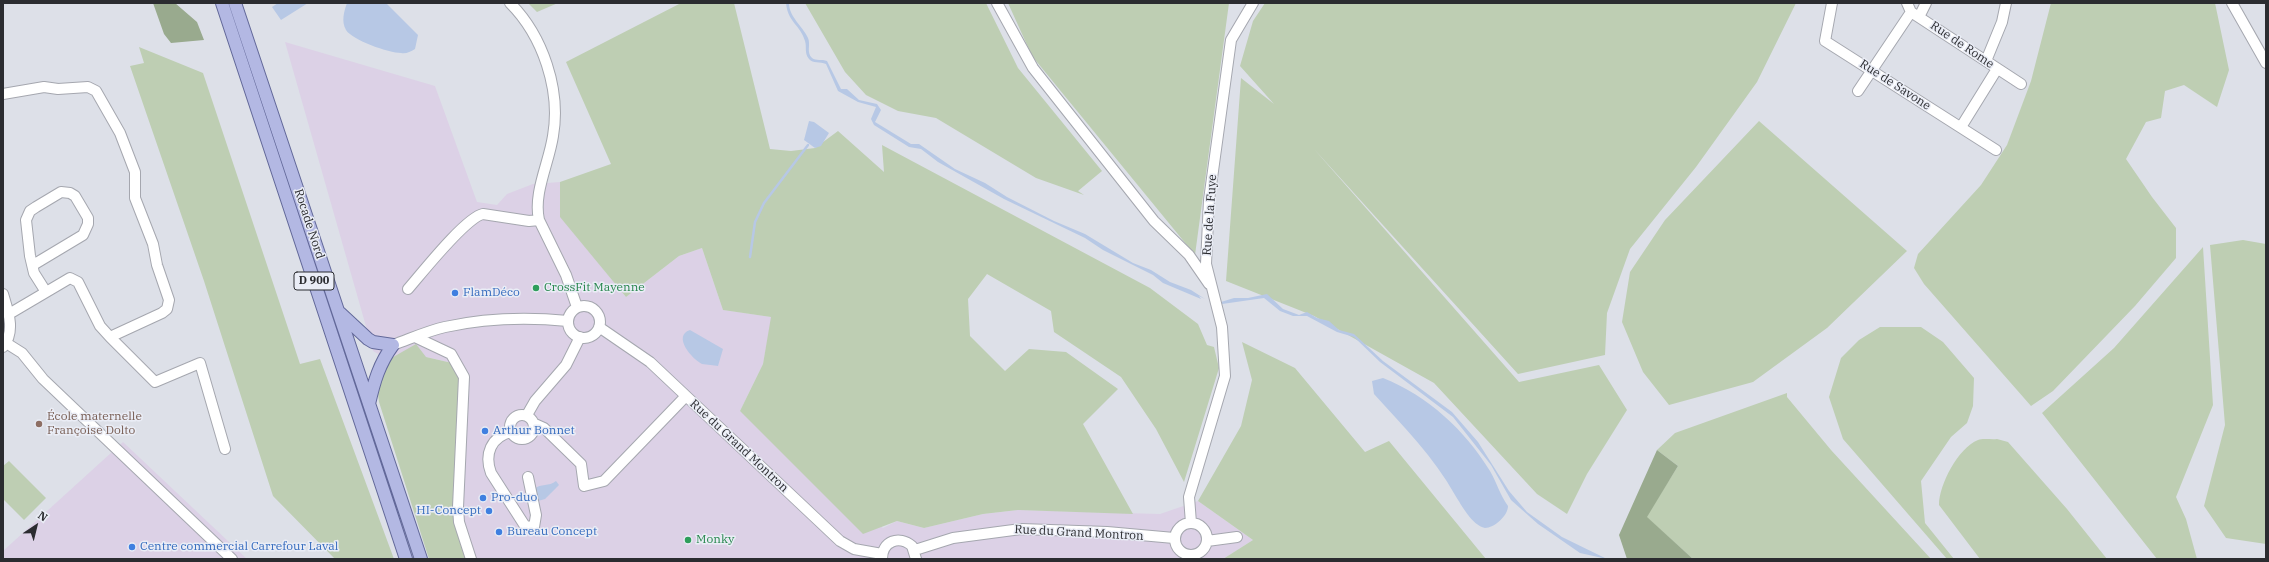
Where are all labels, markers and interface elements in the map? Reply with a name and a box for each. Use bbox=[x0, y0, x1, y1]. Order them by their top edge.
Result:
street label: Rue de Rome bbox=[1927, 18, 1997, 72]
street label: Rue de Savone bbox=[1857, 57, 1933, 113]
street label: Rue de la Fuye bbox=[1200, 174, 1220, 256]
street label: Rocade Nord bbox=[291, 187, 327, 261]
road number: D 900 bbox=[294, 272, 334, 290]
place label: CrossFit Mayenne bbox=[544, 281, 645, 295]
marker: CrossFit Mayenne bbox=[531, 283, 541, 293]
place label: FlamDéco bbox=[463, 286, 520, 300]
marker: FlamDéco bbox=[450, 288, 460, 298]
street label: Rue du Grand Montron bbox=[687, 397, 791, 495]
place label: École maternelle Françoise Dolto bbox=[47, 410, 142, 438]
marker: École maternelle Françoise Dolto bbox=[34, 419, 44, 429]
place label: Arthur Bonnet bbox=[493, 424, 575, 438]
marker: Arthur Bonnet bbox=[480, 426, 490, 436]
place label: Pro-duo bbox=[491, 491, 537, 505]
marker: Pro-duo bbox=[478, 493, 488, 503]
place label: HI-Concept bbox=[416, 504, 481, 518]
north arrow bbox=[16, 506, 56, 546]
marker: HI-Concept bbox=[484, 506, 494, 516]
text: N bbox=[35, 508, 50, 524]
street label: Rue du Grand Montron bbox=[1014, 522, 1144, 544]
place label: Bureau Concept bbox=[507, 525, 597, 539]
marker: Bureau Concept bbox=[494, 527, 504, 537]
place label: Monky bbox=[696, 533, 734, 547]
marker: Monky bbox=[683, 535, 693, 545]
place label: Centre commercial Carrefour Laval bbox=[140, 540, 338, 554]
marker: Centre commercial Carrefour Laval bbox=[127, 542, 137, 552]

